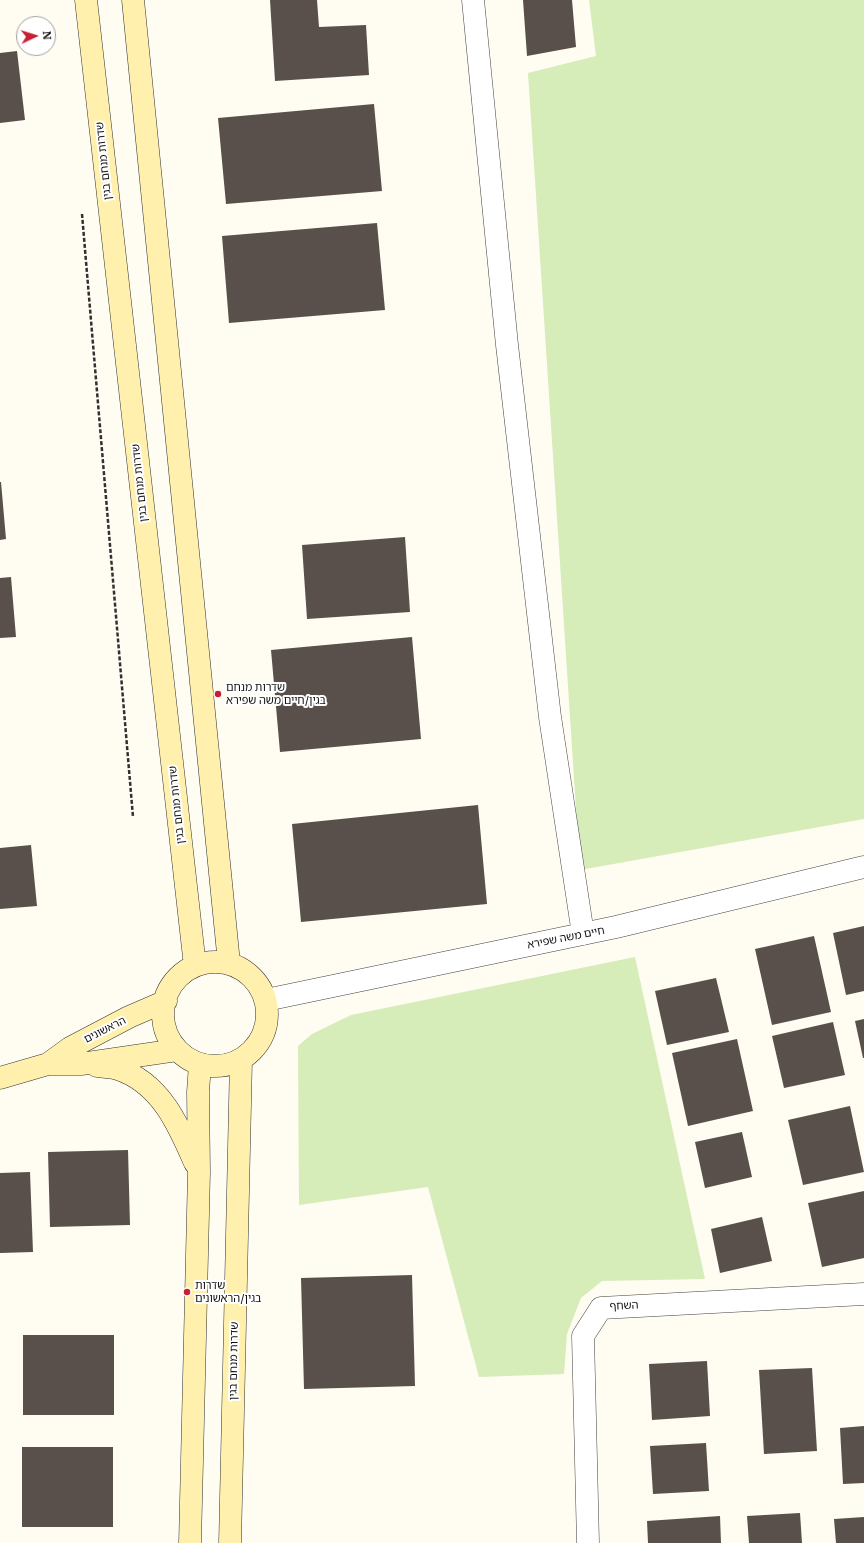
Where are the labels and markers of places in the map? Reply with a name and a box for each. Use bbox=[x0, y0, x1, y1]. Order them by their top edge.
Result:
place label: שדרות מנחם בגין/חיים משה שפירא bbox=[226, 681, 326, 707]
marker: שדרות מנחם בגין/חיים משה שפירא bbox=[213, 689, 223, 699]
place label: שדרות בגין/הראשונים bbox=[195, 1279, 261, 1305]
marker: שדרות בגין/הראשונים bbox=[182, 1287, 192, 1297]

